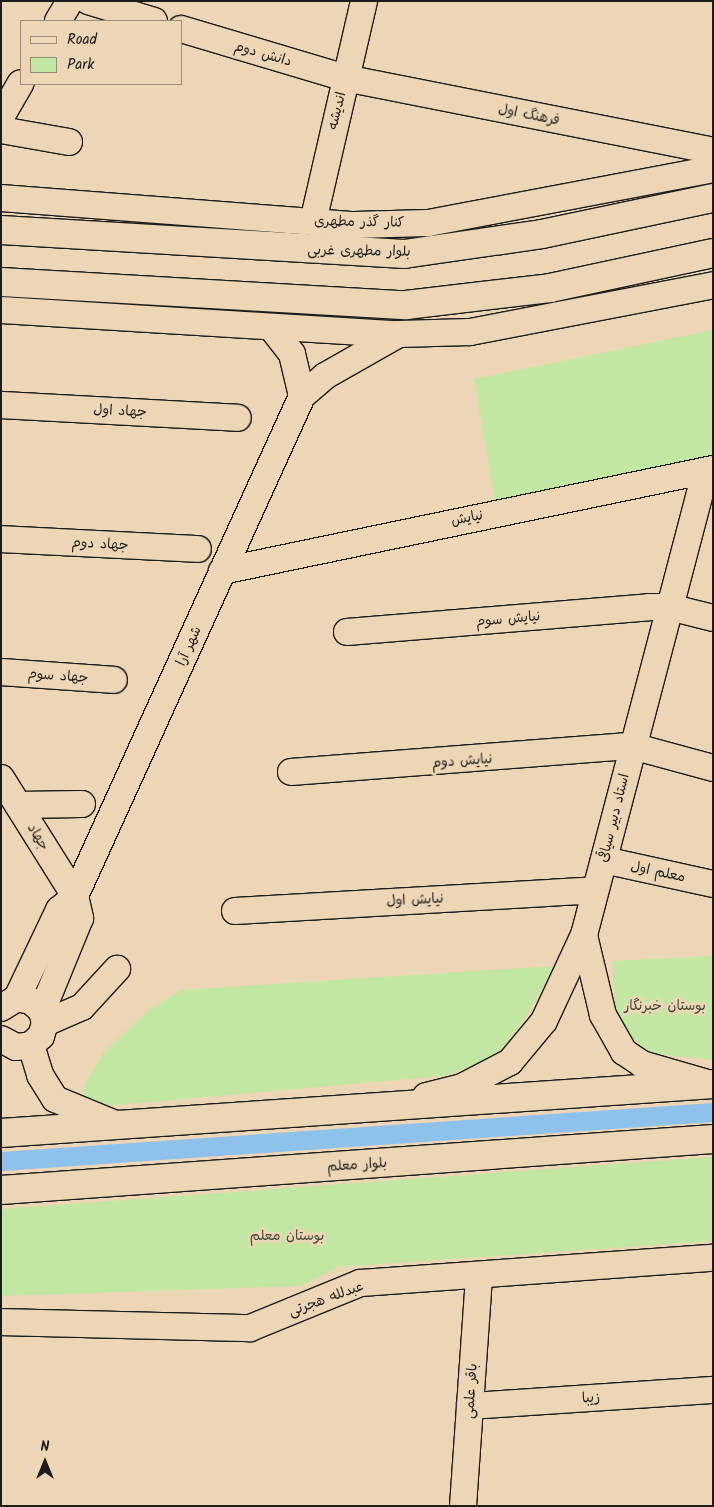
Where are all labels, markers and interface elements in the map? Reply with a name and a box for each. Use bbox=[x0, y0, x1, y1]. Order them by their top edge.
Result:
legend bbox=[20, 20, 182, 85]
text: Road bbox=[67, 28, 97, 52]
street label: دانش دوم bbox=[232, 38, 294, 70]
text: Park bbox=[67, 53, 94, 77]
street label: اندیشه bbox=[324, 90, 350, 132]
street label: فرهنگ اول bbox=[497, 101, 561, 129]
street label: کنار گذر مطهری bbox=[314, 213, 404, 231]
street label: بلوار مطهری غربی bbox=[307, 242, 411, 260]
street label: جهاد اول bbox=[93, 401, 147, 421]
street label: نيايش bbox=[450, 507, 484, 529]
street label: جهاد دوم bbox=[71, 534, 129, 554]
street label: نیایش سوم bbox=[475, 608, 541, 630]
street label: شهر آرا bbox=[173, 623, 205, 669]
street label: جهاد سوم bbox=[27, 666, 89, 686]
street label: نیایش دوم bbox=[431, 751, 493, 771]
street label: استاد دبیر سیاقی bbox=[595, 772, 633, 864]
street label: جهاد bbox=[23, 820, 53, 854]
street label: معلم اول bbox=[629, 858, 687, 886]
street label: نیایش اول bbox=[386, 890, 444, 910]
park label: بوستان خبرنگار bbox=[624, 998, 706, 1014]
street label: بلوار معلم bbox=[327, 1155, 387, 1175]
park label: بوستان معلم bbox=[250, 1228, 324, 1244]
street label: عبدلله هجرتی bbox=[286, 1278, 366, 1320]
street label: باقر علمی bbox=[461, 1363, 481, 1419]
street label: زیبا bbox=[581, 1389, 601, 1407]
text: N bbox=[41, 1436, 49, 1458]
north arrow bbox=[20, 1437, 70, 1487]

